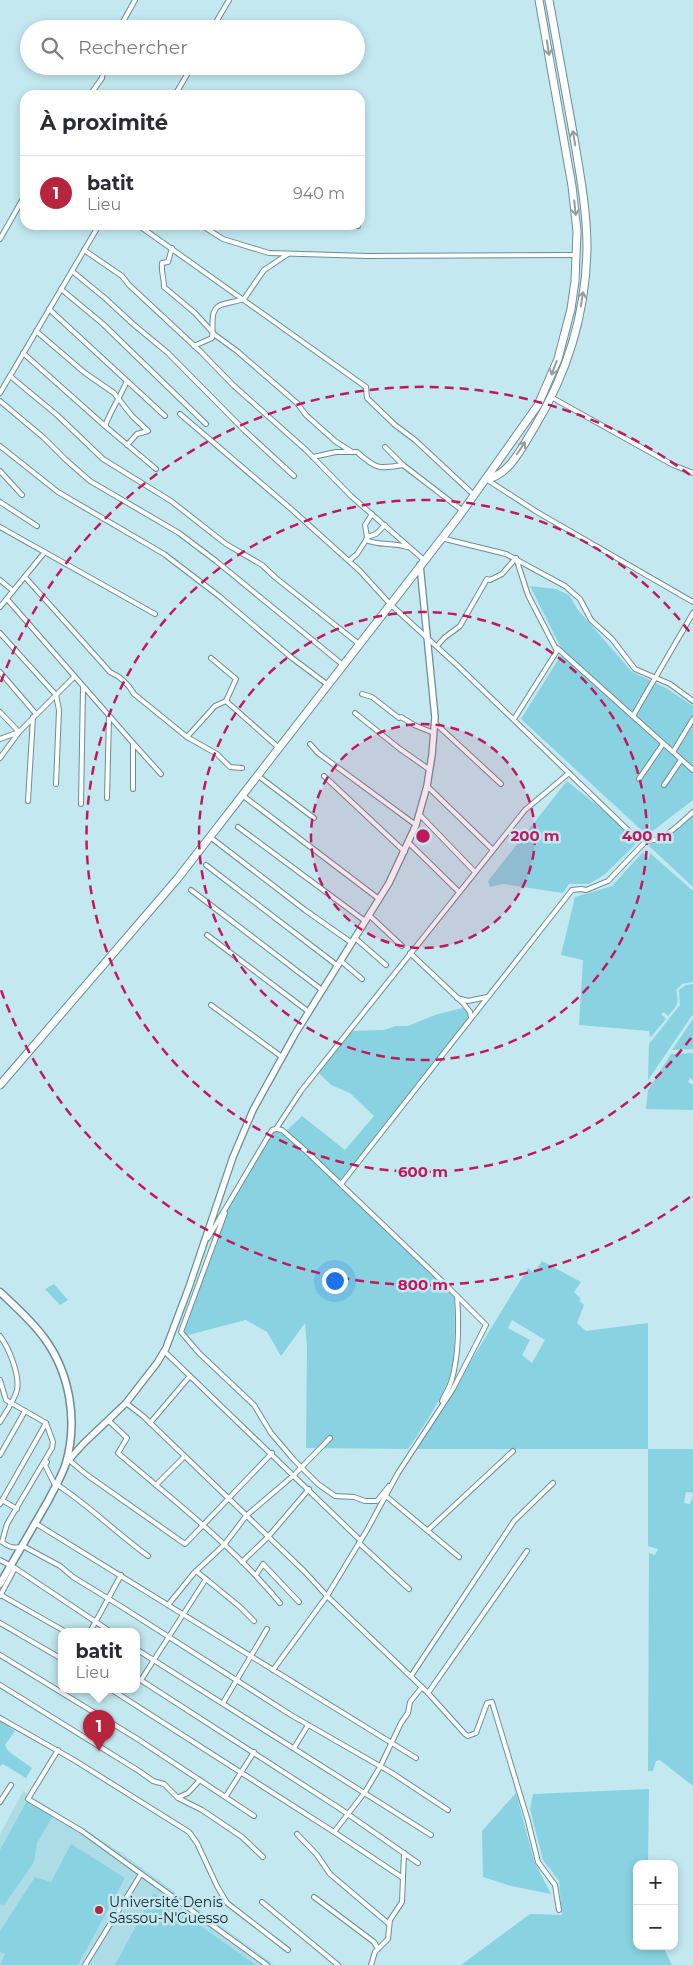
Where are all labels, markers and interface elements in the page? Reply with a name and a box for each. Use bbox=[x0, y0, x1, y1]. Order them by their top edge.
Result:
search box bbox=[20, 20, 365, 75]
icon: search bbox=[38, 34, 66, 62]
text: Rechercher bbox=[78, 36, 188, 59]
one-way arrow bbox=[544, 40, 554, 56]
text: À proximité bbox=[40, 110, 168, 135]
one-way arrow bbox=[568, 130, 578, 146]
text: batit bbox=[87, 172, 134, 195]
text: 1 bbox=[53, 184, 59, 203]
text: 940 m bbox=[293, 184, 345, 203]
text: Lieu bbox=[87, 195, 121, 214]
one-way arrow bbox=[570, 200, 580, 216]
one-way arrow bbox=[578, 291, 588, 307]
one-way arrow bbox=[549, 360, 558, 375]
one-way arrow bbox=[516, 441, 526, 455]
text: 200 m bbox=[510, 826, 560, 845]
text: 400 m bbox=[622, 826, 672, 845]
centre of rings bbox=[414, 827, 432, 845]
text: 600 m bbox=[398, 1162, 448, 1181]
your location bbox=[322, 1268, 348, 1294]
text: 800 m bbox=[398, 1275, 448, 1294]
popup bbox=[58, 1628, 140, 1693]
text: batit bbox=[76, 1640, 122, 1663]
text: Lieu bbox=[76, 1663, 110, 1682]
pin: 1 bbox=[83, 1710, 115, 1751]
map controls bbox=[633, 1860, 678, 1950]
button: + bbox=[633, 1860, 678, 1905]
place label: Université Denis Sassou-N'Guesso bbox=[109, 1893, 228, 1927]
marker: Université Denis Sassou-N'Guesso bbox=[93, 1904, 105, 1916]
button: − bbox=[633, 1905, 678, 1950]

